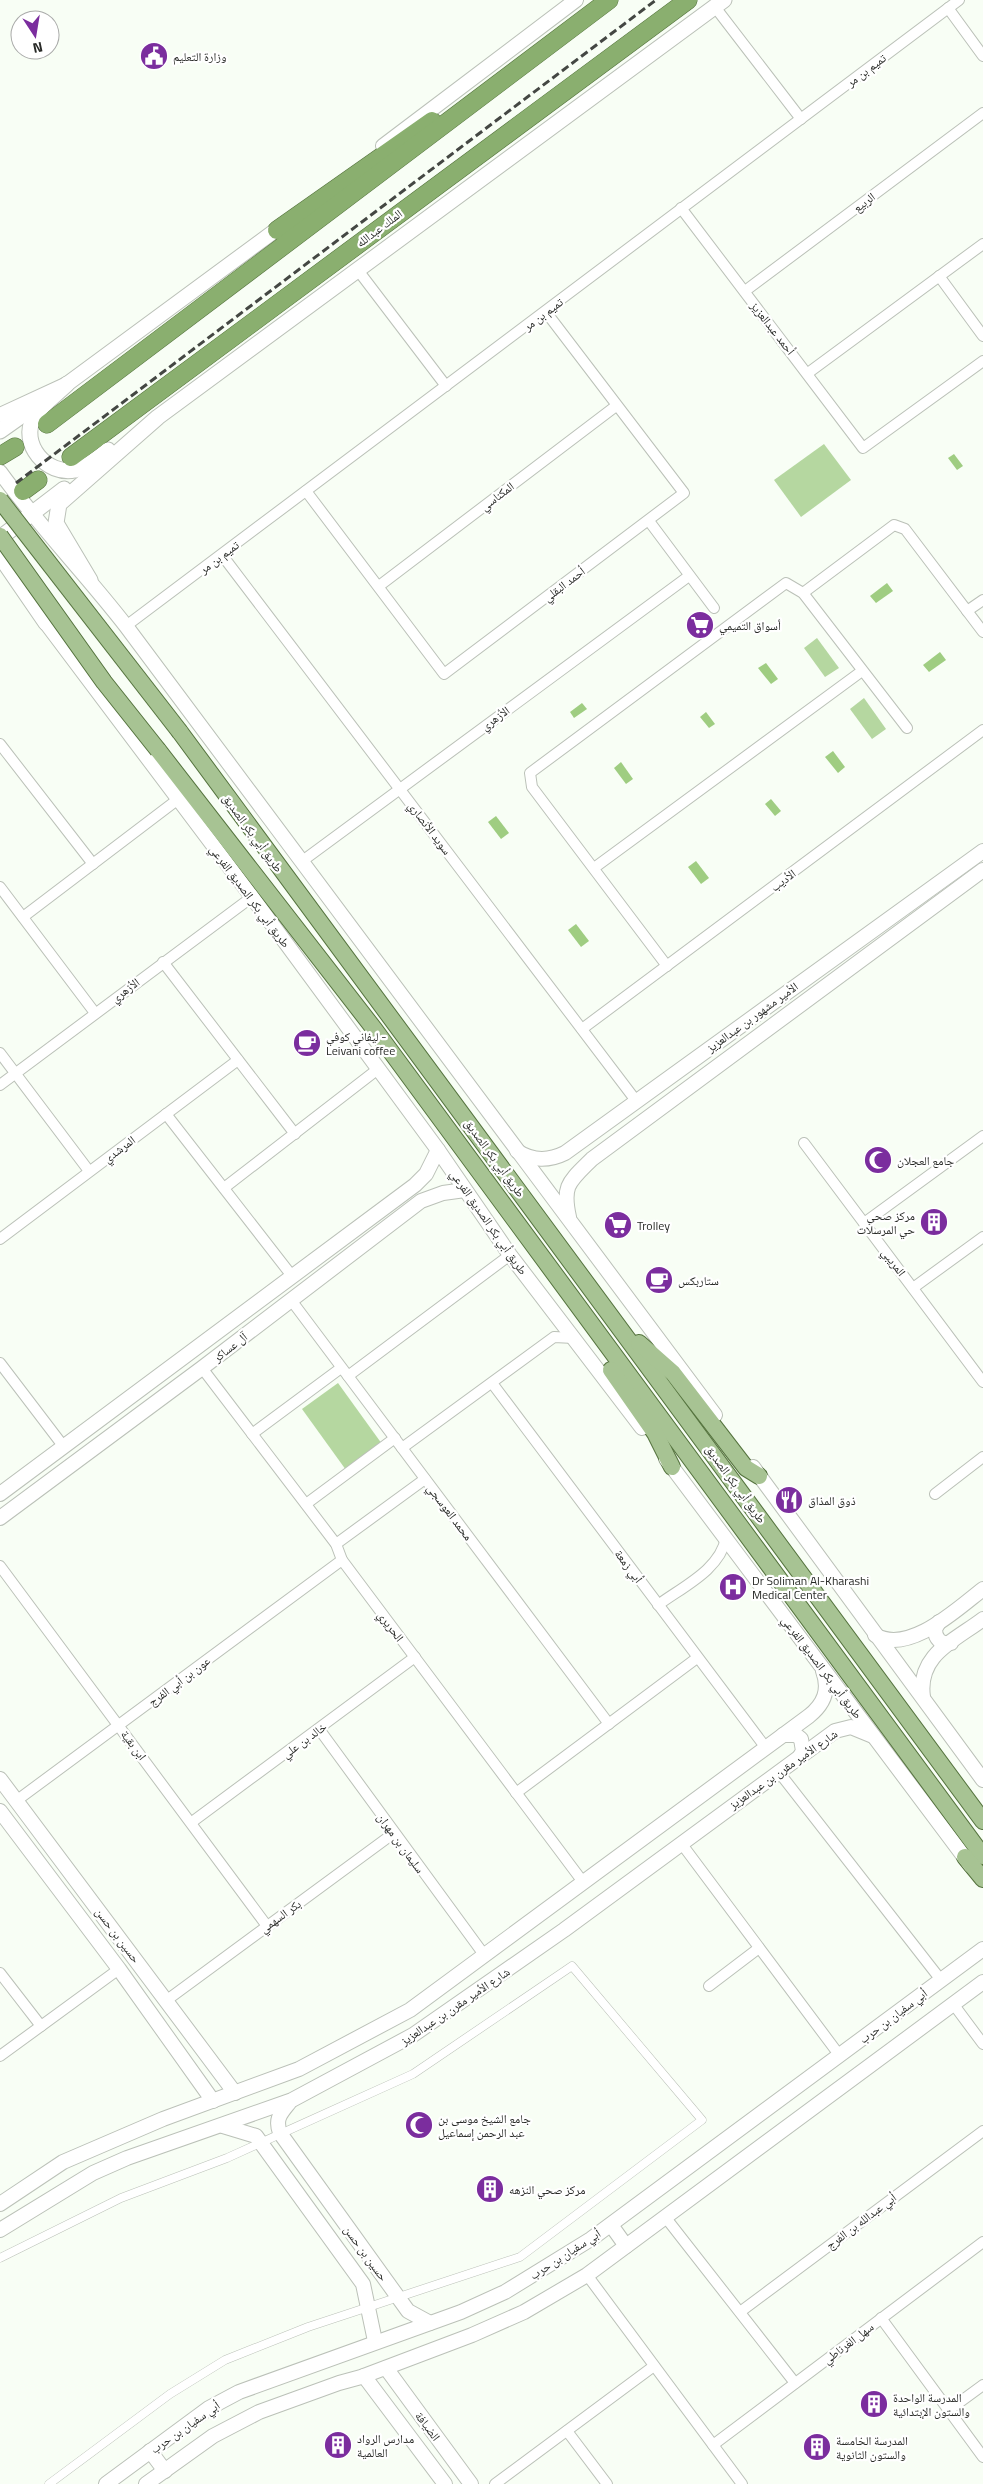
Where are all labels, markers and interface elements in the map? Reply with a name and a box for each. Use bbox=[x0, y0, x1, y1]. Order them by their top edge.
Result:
north arrow bbox=[10, 10, 60, 60]
text: N bbox=[31, 37, 45, 59]
public building icon: وزارة التعليم bbox=[139, 41, 169, 71]
place label: وزارة التعليم bbox=[173, 47, 227, 66]
street label: تميم بن مر bbox=[841, 48, 890, 92]
street label: الربيع bbox=[849, 187, 879, 217]
street label: الملك عبدالله bbox=[352, 204, 406, 252]
street label: تميم بن مر bbox=[518, 292, 567, 336]
street label: أحمد عبدالعزيز bbox=[745, 296, 800, 359]
street label: المكناسي bbox=[476, 477, 519, 516]
street label: تميم بن مر bbox=[194, 535, 243, 579]
street label: أحمد البقلي bbox=[539, 562, 590, 607]
supermarket icon: أسواق التميمي bbox=[685, 610, 715, 640]
place label: أسواق التميمي bbox=[719, 616, 781, 636]
street label: الأزهري bbox=[476, 701, 514, 736]
street label: طريق أبي بكر الصديق bbox=[217, 790, 288, 877]
street label: سويد الأنصاري bbox=[403, 797, 457, 859]
street label: طريق أبي بكر الصديق الفرعي bbox=[204, 841, 295, 952]
street label: الأديب bbox=[766, 864, 800, 896]
street label: الأزهري bbox=[106, 973, 144, 1008]
street label: الأمير مشهور بن عبدالعزيز bbox=[701, 977, 802, 1057]
place label: ليفاني كوفي - Leivani coffee bbox=[326, 1027, 395, 1060]
cafe icon: ليفاني كوفي - Leivani coffee bbox=[292, 1028, 322, 1058]
street label: طريق أبي بكر الصديق bbox=[459, 1115, 530, 1202]
street label: المرشدي bbox=[99, 1130, 140, 1168]
mosque icon: جامع العجلان bbox=[863, 1145, 893, 1175]
place label: جامع العجلان bbox=[897, 1151, 955, 1170]
street label: طريق أبي بكر الصديق الفرعي bbox=[445, 1165, 533, 1279]
place label: مركز صحي حي المرسلات bbox=[857, 1206, 915, 1240]
building icon: مركز صحي حي المرسلات bbox=[919, 1207, 949, 1237]
supermarket icon: Trolley bbox=[603, 1210, 633, 1240]
place label: Trolley bbox=[637, 1216, 670, 1235]
street label: المريبي bbox=[876, 1244, 911, 1281]
cafe icon: ستاربكس bbox=[644, 1265, 674, 1295]
place label: ستاربكس bbox=[678, 1271, 719, 1290]
street label: آل عساكر bbox=[208, 1327, 252, 1367]
street label: طريق أبي بكر الصديق bbox=[700, 1441, 771, 1528]
street label: محمد العوسجي bbox=[421, 1480, 478, 1545]
restaurant icon: ذوق المذاق bbox=[774, 1485, 804, 1515]
place label: ذوق المذاق bbox=[808, 1491, 856, 1510]
street label: أبي زمعة bbox=[609, 1545, 648, 1587]
place label: Dr Soliman Al-Kharashi Medical Center bbox=[752, 1571, 869, 1604]
hospital icon: Dr Soliman Al-Kharashi Medical Center bbox=[718, 1572, 748, 1602]
street label: الحريري bbox=[372, 1606, 409, 1646]
street label: طريق أبي بكر الصديق الفرعي bbox=[776, 1612, 867, 1723]
street label: عون بن أبي الفرج bbox=[144, 1651, 215, 1712]
street label: خالد بن علي bbox=[277, 1717, 331, 1764]
street label: شارع الأمير مقرن بن عبدالعزيز bbox=[724, 1724, 841, 1814]
street label: ابن بقية bbox=[116, 1726, 152, 1764]
street label: سليمان بن مهران bbox=[373, 1809, 429, 1877]
street label: بكر السهمي bbox=[255, 1894, 305, 1938]
street label: حسين بن حسن bbox=[91, 1903, 145, 1967]
street label: شارع الأمير مقرن بن عبدالعزيز bbox=[395, 1962, 514, 2050]
street label: أبي سفيان بن حرب bbox=[855, 1984, 932, 2049]
place label: جامع الشيخ موسى بن عبد الرحمن إسماعيل bbox=[438, 2109, 531, 2142]
mosque icon: جامع الشيخ موسى بن عبد الرحمن إسماعيل bbox=[404, 2110, 434, 2140]
building icon: مركز صحي النزهه bbox=[475, 2174, 505, 2204]
place label: مركز صحي النزهه bbox=[509, 2180, 585, 2200]
street label: أبي عبدالله بن الفرج bbox=[822, 2188, 901, 2255]
street label: حسين بن حسن bbox=[339, 2221, 393, 2285]
street label: أبي سفيان بن حرب bbox=[526, 2224, 605, 2285]
street label: سهل الغرناطي bbox=[818, 2317, 878, 2369]
place label: المدرسة الواحدة والستون الإبتدائية bbox=[893, 2388, 970, 2421]
building icon: المدرسة الواحدة والستون الإبتدائية bbox=[859, 2389, 889, 2419]
street label: أبي سفيان بن حرب bbox=[146, 2396, 224, 2459]
street label: الضيافة bbox=[411, 2407, 445, 2445]
place label: مدارس الرواد العالمية bbox=[357, 2429, 414, 2462]
building icon: مدارس الرواد العالمية bbox=[323, 2430, 353, 2460]
place label: المدرسة الخامسة والستون الثانوية bbox=[836, 2431, 908, 2464]
building icon: المدرسة الخامسة والستون الثانوية bbox=[802, 2432, 832, 2462]

